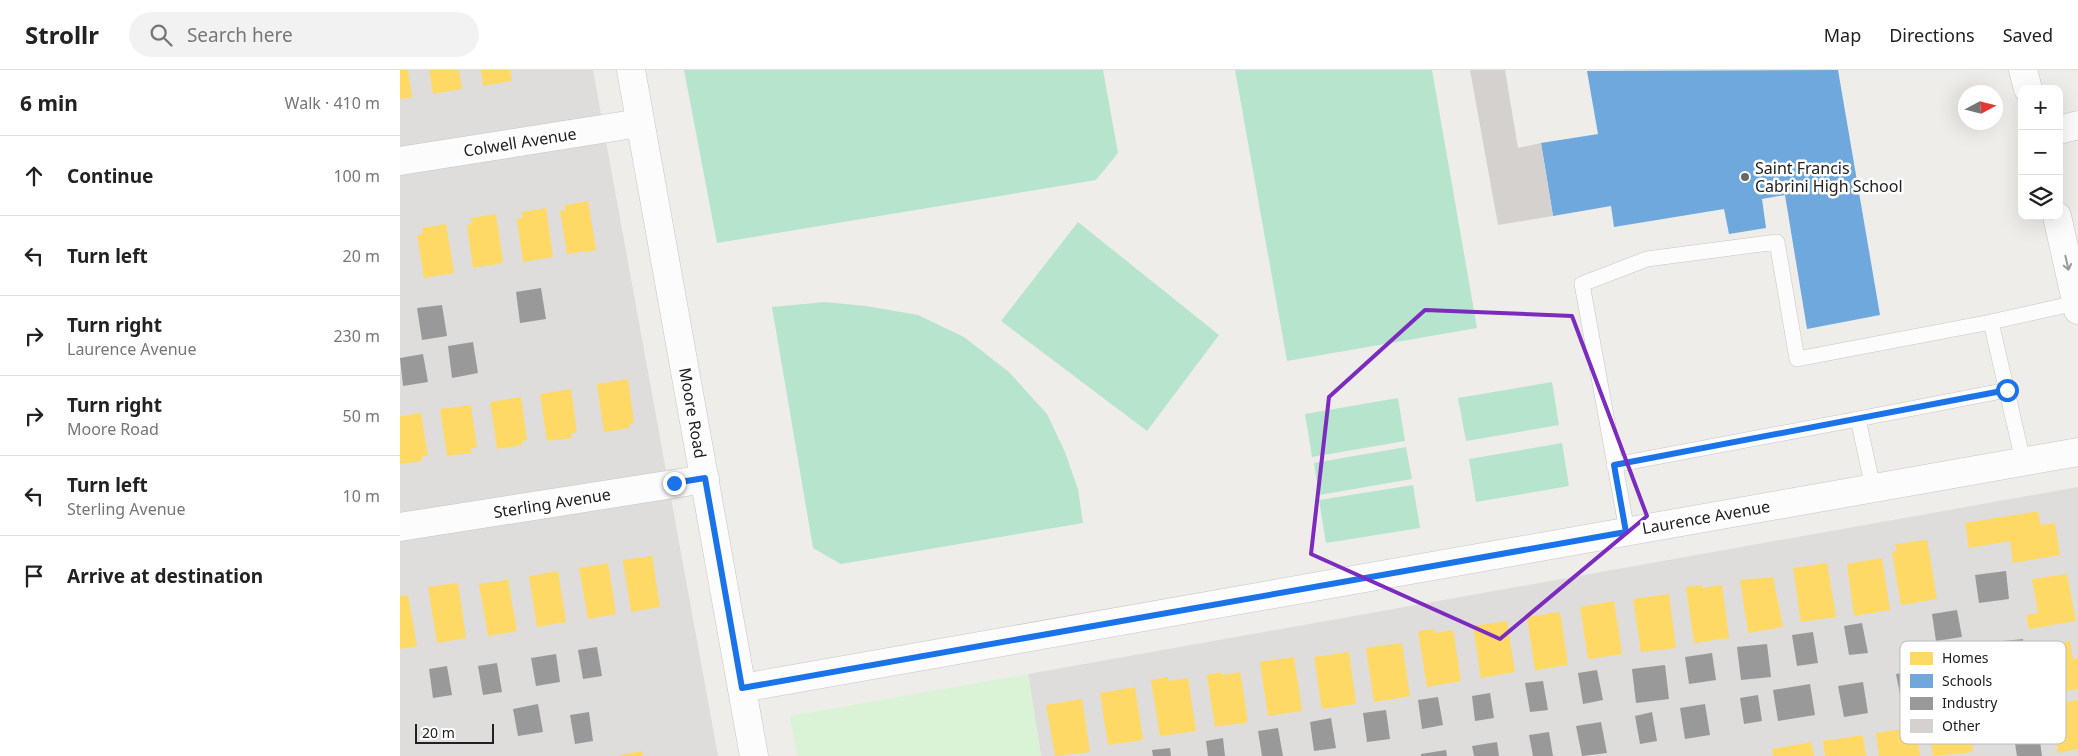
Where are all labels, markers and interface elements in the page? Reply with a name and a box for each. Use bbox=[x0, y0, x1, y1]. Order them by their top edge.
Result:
search box bbox=[129, 12, 479, 57]
text: Strollr bbox=[25, 18, 99, 51]
icon: search bbox=[147, 21, 175, 49]
text: Search here bbox=[187, 22, 293, 48]
text: Map bbox=[1824, 23, 1861, 47]
text: Directions bbox=[1889, 23, 1975, 47]
text: Saved bbox=[2003, 23, 2053, 47]
north arrow bbox=[1958, 85, 2003, 130]
map controls bbox=[2018, 85, 2063, 220]
button: + bbox=[2018, 85, 2063, 130]
text: 6 min bbox=[20, 89, 78, 117]
text: Walk · 410 m bbox=[285, 92, 380, 114]
street label: Colwell Avenue bbox=[462, 122, 578, 162]
button: − bbox=[2018, 130, 2063, 175]
place label: Saint Francis Cabrini High School bbox=[1755, 157, 1903, 197]
icon: ahead bbox=[20, 162, 48, 190]
text: Continue bbox=[67, 163, 153, 189]
text: 100 m bbox=[333, 165, 380, 187]
marker: Saint Francis Cabrini High School bbox=[1739, 171, 1751, 183]
button: layers bbox=[2018, 175, 2063, 220]
icon: left bbox=[20, 242, 48, 270]
text: Turn left bbox=[67, 243, 148, 269]
text: 20 m bbox=[343, 245, 380, 267]
one-way arrow bbox=[2063, 254, 2072, 270]
text: Turn right bbox=[67, 312, 162, 338]
icon: right bbox=[20, 322, 48, 350]
text: 230 m bbox=[333, 325, 380, 347]
text: Laurence Avenue bbox=[67, 338, 197, 360]
street label: Moore Road bbox=[674, 366, 712, 460]
route start bbox=[1996, 379, 2019, 402]
text: Turn right bbox=[67, 392, 162, 418]
icon: right bbox=[20, 402, 48, 430]
text: 50 m bbox=[343, 405, 380, 427]
text: Moore Road bbox=[67, 418, 159, 440]
text: Turn left bbox=[67, 472, 148, 498]
route end bbox=[663, 472, 686, 495]
icon: left bbox=[20, 482, 48, 510]
street label: Sterling Avenue bbox=[492, 483, 612, 523]
text: 10 m bbox=[343, 485, 380, 507]
street label: Laurence Avenue bbox=[1640, 495, 1772, 539]
text: Sterling Avenue bbox=[67, 498, 186, 520]
icon: arrive bbox=[20, 562, 48, 590]
text: Arrive at destination bbox=[67, 563, 263, 589]
legend bbox=[1900, 641, 2066, 744]
text: Homes bbox=[1942, 648, 1989, 667]
text: Schools bbox=[1942, 671, 1993, 690]
text: Industry bbox=[1942, 693, 1998, 712]
text: Other bbox=[1942, 716, 1981, 735]
scale bar bbox=[415, 721, 494, 744]
text: 20 m bbox=[422, 723, 455, 742]

